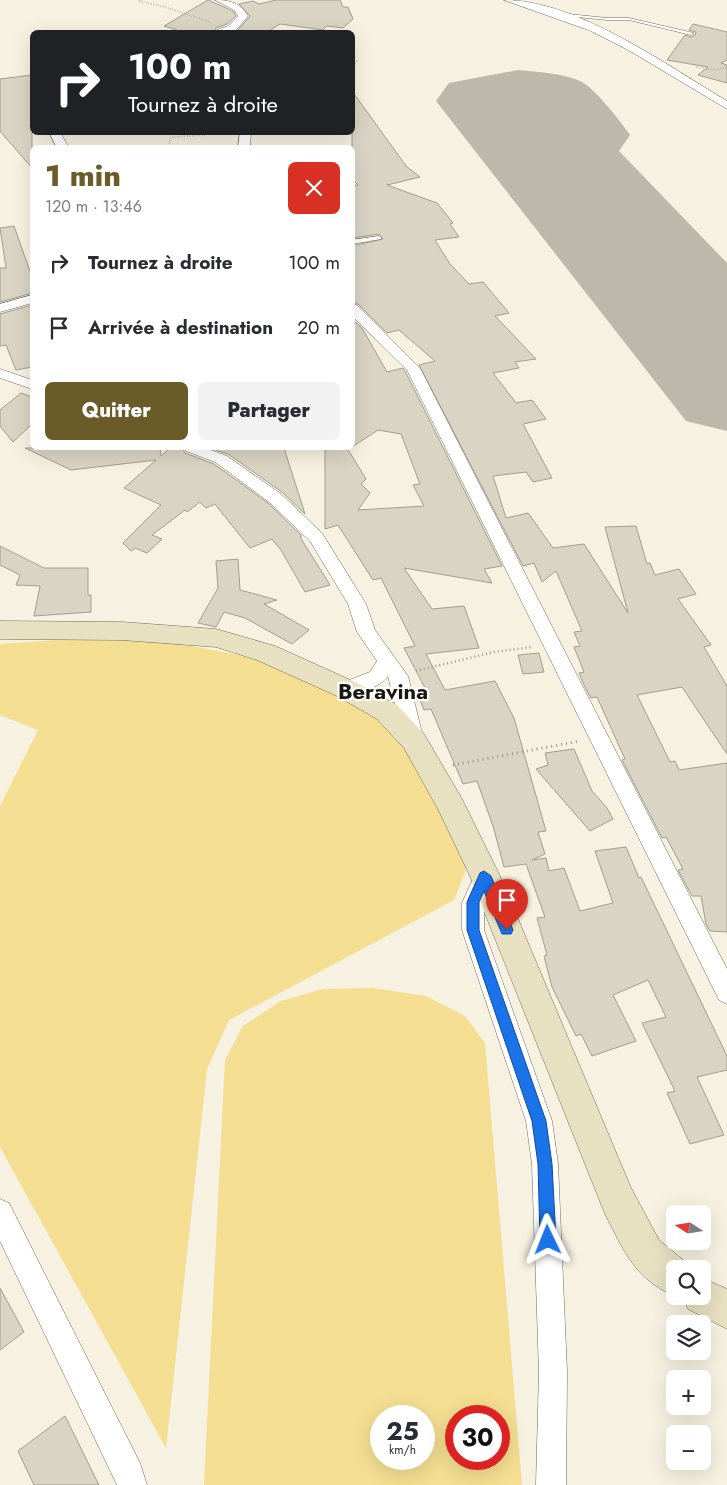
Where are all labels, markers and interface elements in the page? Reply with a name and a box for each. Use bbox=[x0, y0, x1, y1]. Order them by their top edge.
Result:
text: 100 m bbox=[128, 42, 231, 92]
icon: right bbox=[45, 50, 110, 115]
text: Tournez à droite bbox=[128, 88, 278, 120]
text: 1 min bbox=[45, 154, 121, 197]
button: close bbox=[288, 162, 340, 214]
text: 120 m · 13:46 bbox=[45, 195, 142, 218]
icon: right bbox=[45, 249, 73, 277]
text: Tournez à droite bbox=[88, 249, 233, 276]
text: 100 m bbox=[288, 249, 340, 276]
icon: arrive bbox=[45, 314, 73, 342]
text: Arrivée à destination bbox=[88, 314, 273, 341]
text: 20 m bbox=[297, 314, 340, 341]
button: Quitter bbox=[45, 382, 188, 440]
button: Partager bbox=[198, 382, 340, 440]
district label: Beravina bbox=[338, 675, 428, 707]
pin bbox=[486, 879, 528, 930]
icon: arrive bbox=[493, 886, 521, 914]
north arrow bbox=[666, 1205, 711, 1250]
map controls bbox=[666, 1205, 711, 1470]
position arrow bbox=[521, 1213, 573, 1265]
button: search bbox=[666, 1260, 711, 1305]
button: layers bbox=[666, 1315, 711, 1360]
button: + bbox=[666, 1370, 711, 1415]
speed limit sign: 30 bbox=[445, 1405, 510, 1470]
text: 25 bbox=[386, 1413, 419, 1449]
button: − bbox=[666, 1425, 711, 1470]
text: km/h bbox=[389, 1441, 416, 1459]

